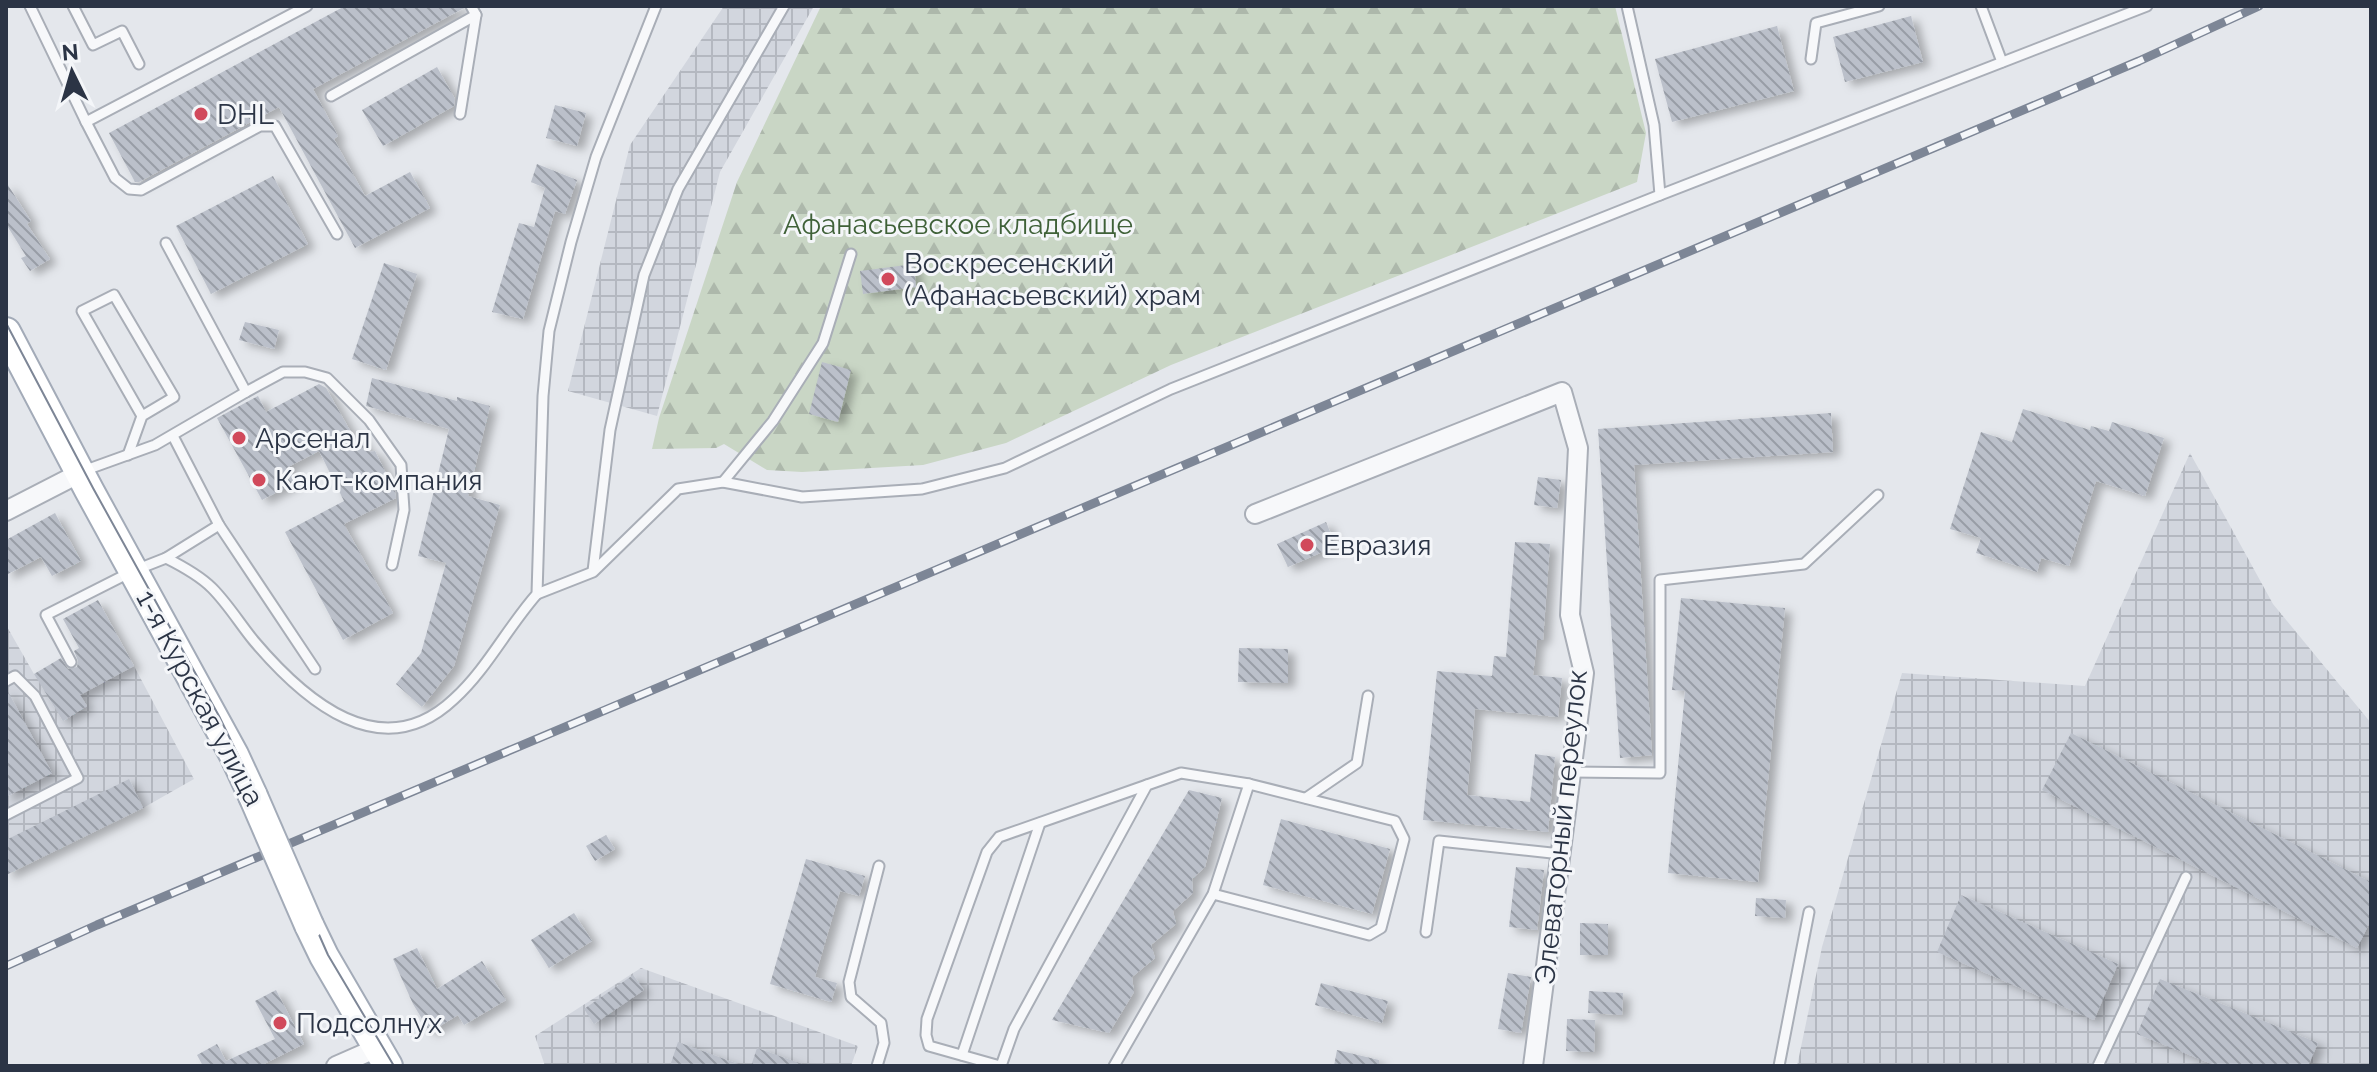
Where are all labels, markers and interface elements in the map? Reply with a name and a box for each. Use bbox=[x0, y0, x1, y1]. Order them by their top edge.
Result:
north arrow bbox=[32, 32, 112, 112]
text: N bbox=[61, 38, 80, 66]
place label: DHL bbox=[217, 98, 274, 131]
marker: DHL bbox=[192, 105, 210, 123]
park label: Афанасьевское кладбище bbox=[783, 208, 1133, 241]
place label: Воскресенский (Афанасьевский) храм bbox=[904, 247, 1201, 312]
marker: Воскресенский (Афанасьевский) храм bbox=[879, 270, 897, 288]
place label: Арсенал bbox=[255, 422, 370, 455]
marker: Арсенал bbox=[230, 429, 248, 447]
place label: Кают-компания bbox=[275, 464, 483, 497]
marker: Кают-компания bbox=[250, 471, 268, 489]
place label: Евразия bbox=[1323, 529, 1431, 562]
marker: Евразия bbox=[1298, 536, 1316, 554]
street label: 1-я Курская улица bbox=[129, 584, 271, 812]
street label: Элеваторный переулок bbox=[1528, 668, 1594, 986]
place label: Подсолнух bbox=[296, 1007, 442, 1040]
marker: Подсолнух bbox=[271, 1014, 289, 1032]

